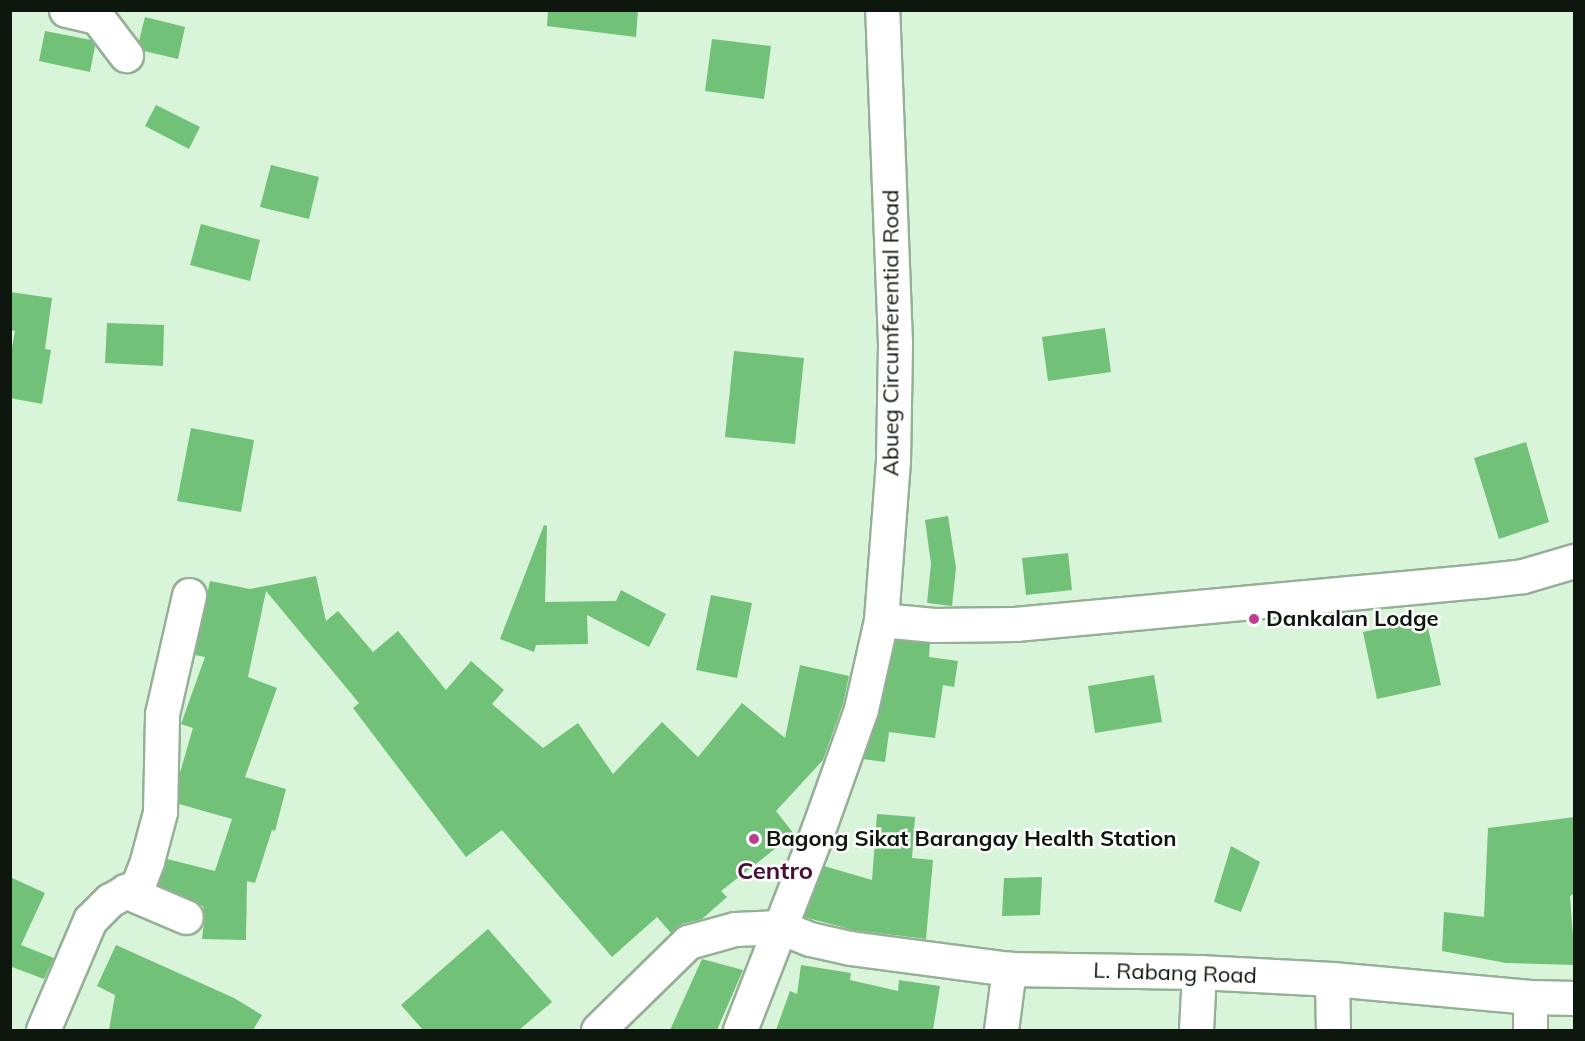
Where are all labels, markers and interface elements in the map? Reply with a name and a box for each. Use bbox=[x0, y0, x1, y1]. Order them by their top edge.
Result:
street label: Abueg Circumferential Road bbox=[878, 190, 904, 476]
place label: Dankalan Lodge bbox=[1266, 606, 1439, 632]
marker: Dankalan Lodge bbox=[1247, 612, 1261, 626]
place label: Bagong Sikat Barangay Health Station bbox=[766, 826, 1176, 852]
marker: Bagong Sikat Barangay Health Station bbox=[747, 832, 761, 846]
district label: Centro bbox=[737, 857, 813, 885]
street label: L. Rabang Road bbox=[1093, 957, 1257, 989]

